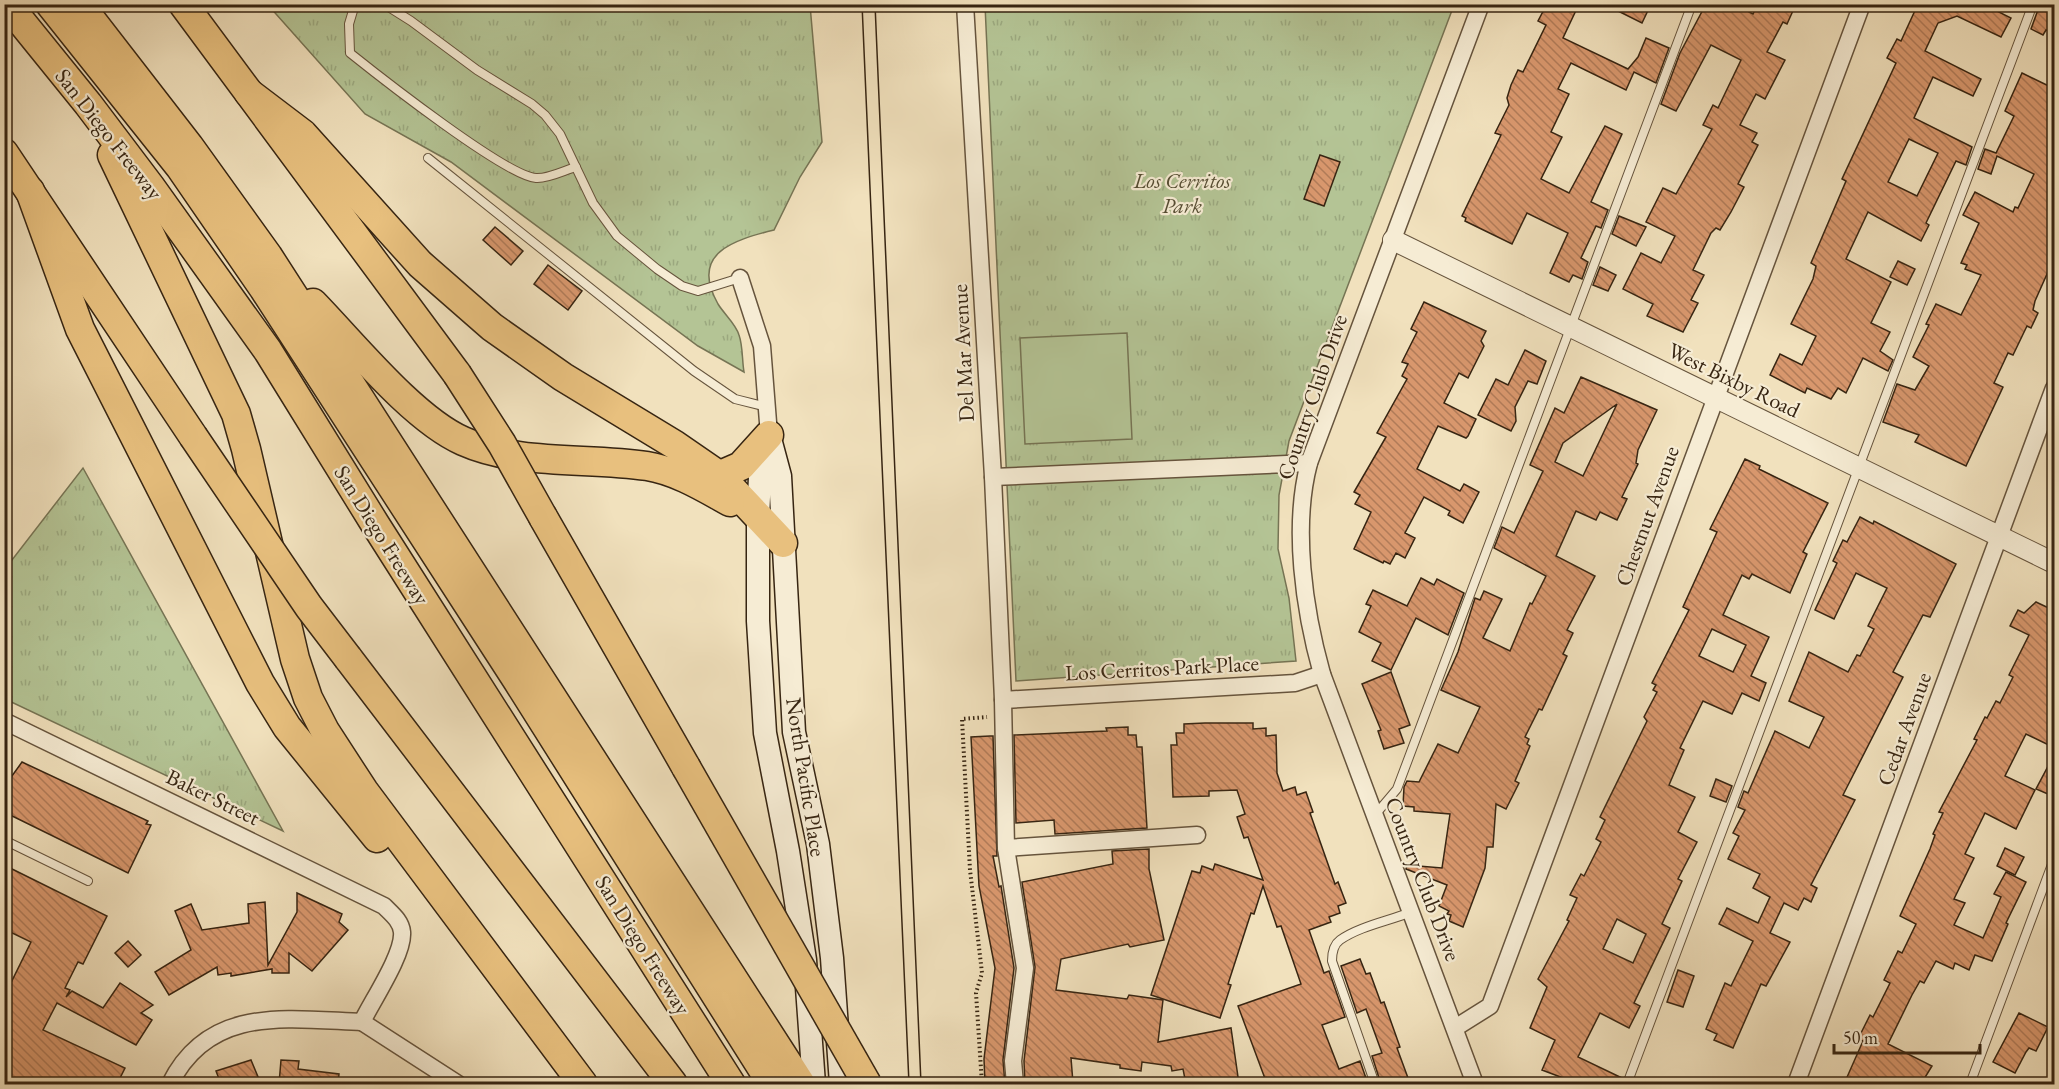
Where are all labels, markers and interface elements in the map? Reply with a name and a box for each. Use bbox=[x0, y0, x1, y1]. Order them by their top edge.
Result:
street label: San Diego Freeway bbox=[49, 62, 170, 206]
park label: Los Cerritos Park bbox=[1132, 166, 1231, 220]
street label: Del Mar Avenue bbox=[945, 283, 981, 423]
street label: Country Club Drive bbox=[1270, 310, 1354, 484]
street label: West Bixby Road bbox=[1663, 335, 1806, 425]
street label: Chestnut Avenue bbox=[1608, 441, 1686, 590]
street label: San Diego Freeway bbox=[328, 460, 437, 610]
street label: Los Cerritos Park Place bbox=[1064, 648, 1260, 688]
street label: Cedar Avenue bbox=[1870, 668, 1938, 790]
street label: North Pacific Place bbox=[779, 695, 833, 859]
street label: Baker Street bbox=[161, 762, 265, 832]
street label: Country Club Drive bbox=[1378, 793, 1468, 965]
street label: San Diego Freeway bbox=[589, 870, 698, 1020]
scale bar bbox=[1834, 1017, 1980, 1055]
text: 50 m bbox=[1843, 1026, 1878, 1049]

